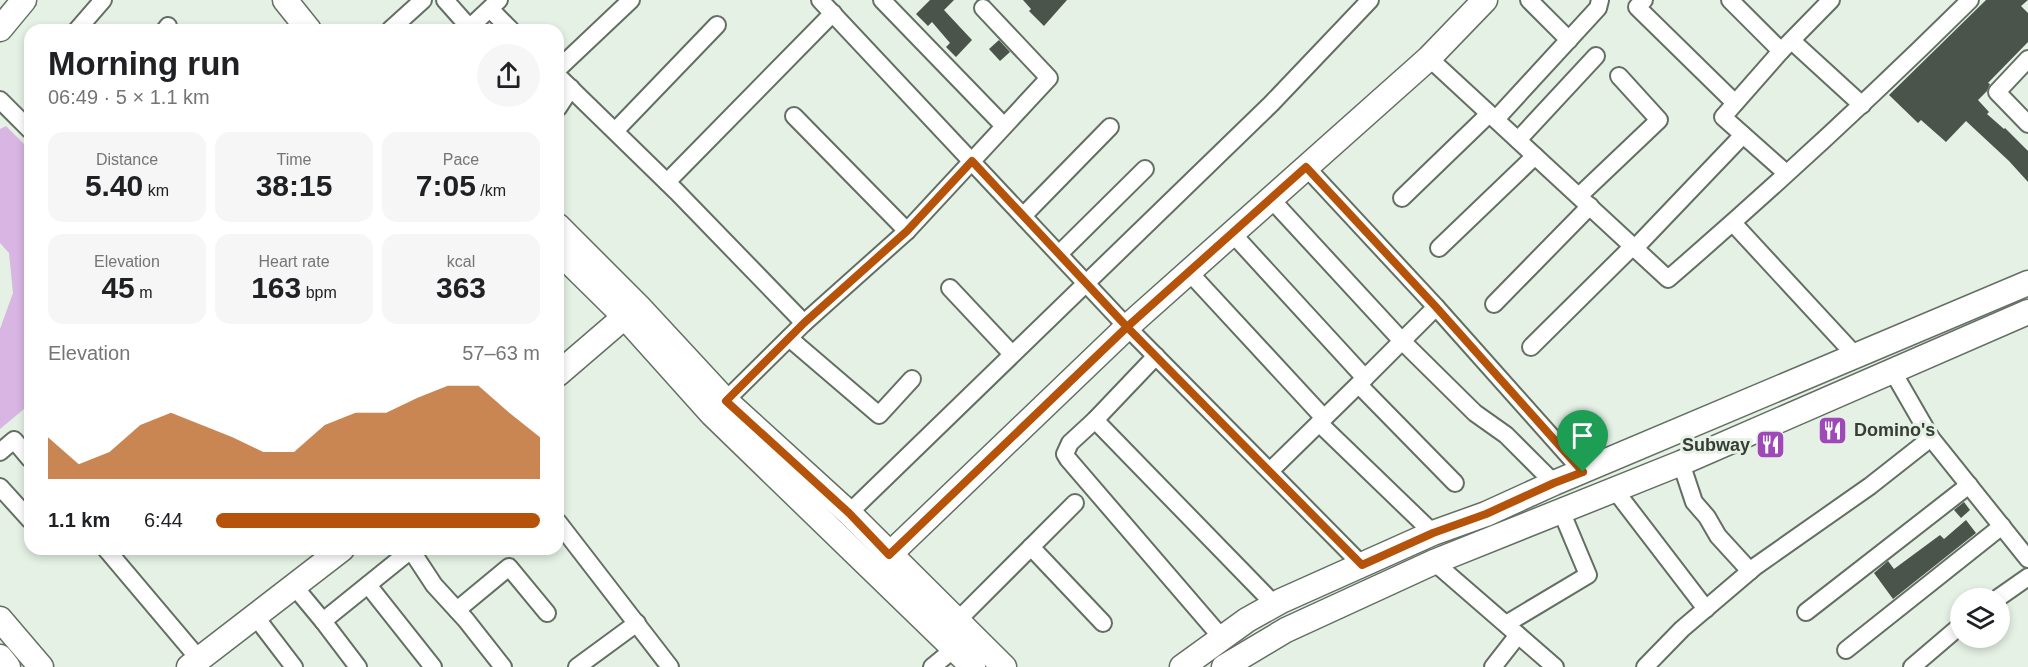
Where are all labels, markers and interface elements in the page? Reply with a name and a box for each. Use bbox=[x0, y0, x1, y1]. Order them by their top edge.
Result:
button: share bbox=[477, 44, 540, 107]
text: Morning run bbox=[48, 45, 240, 82]
text: 06:49 · 5 × 1.1 km bbox=[48, 86, 210, 108]
text: Distance bbox=[96, 151, 158, 168]
text: Time bbox=[277, 151, 311, 168]
text: Pace bbox=[443, 151, 479, 168]
text: 5.40 bbox=[85, 169, 143, 202]
text: 38:15 bbox=[256, 169, 332, 202]
text: 7:05 bbox=[416, 169, 476, 202]
text: km bbox=[143, 182, 169, 199]
text: /km bbox=[476, 182, 506, 199]
text: Elevation bbox=[94, 253, 160, 270]
text: Heart rate bbox=[258, 253, 330, 270]
text: kcal bbox=[447, 253, 475, 270]
text: 45 bbox=[101, 271, 135, 304]
text: 163 bbox=[251, 271, 301, 304]
text: 363 bbox=[436, 271, 486, 304]
text: m bbox=[135, 284, 153, 301]
text: bpm bbox=[301, 284, 337, 301]
text: Elevation bbox=[48, 342, 130, 364]
text: 57–63 m bbox=[462, 342, 540, 364]
pin bbox=[1557, 410, 1608, 472]
restaurant icon: Domino's bbox=[1817, 414, 1849, 446]
icon: arrive bbox=[1566, 419, 1599, 452]
place label: Domino's bbox=[1854, 420, 1935, 440]
restaurant icon: Subway bbox=[1755, 429, 1787, 461]
place label: Subway bbox=[1682, 435, 1750, 455]
text: 1.1 km bbox=[48, 509, 110, 531]
text: 6:44 bbox=[144, 509, 183, 531]
map controls bbox=[1950, 588, 2010, 648]
button: layers bbox=[1950, 588, 2010, 648]

